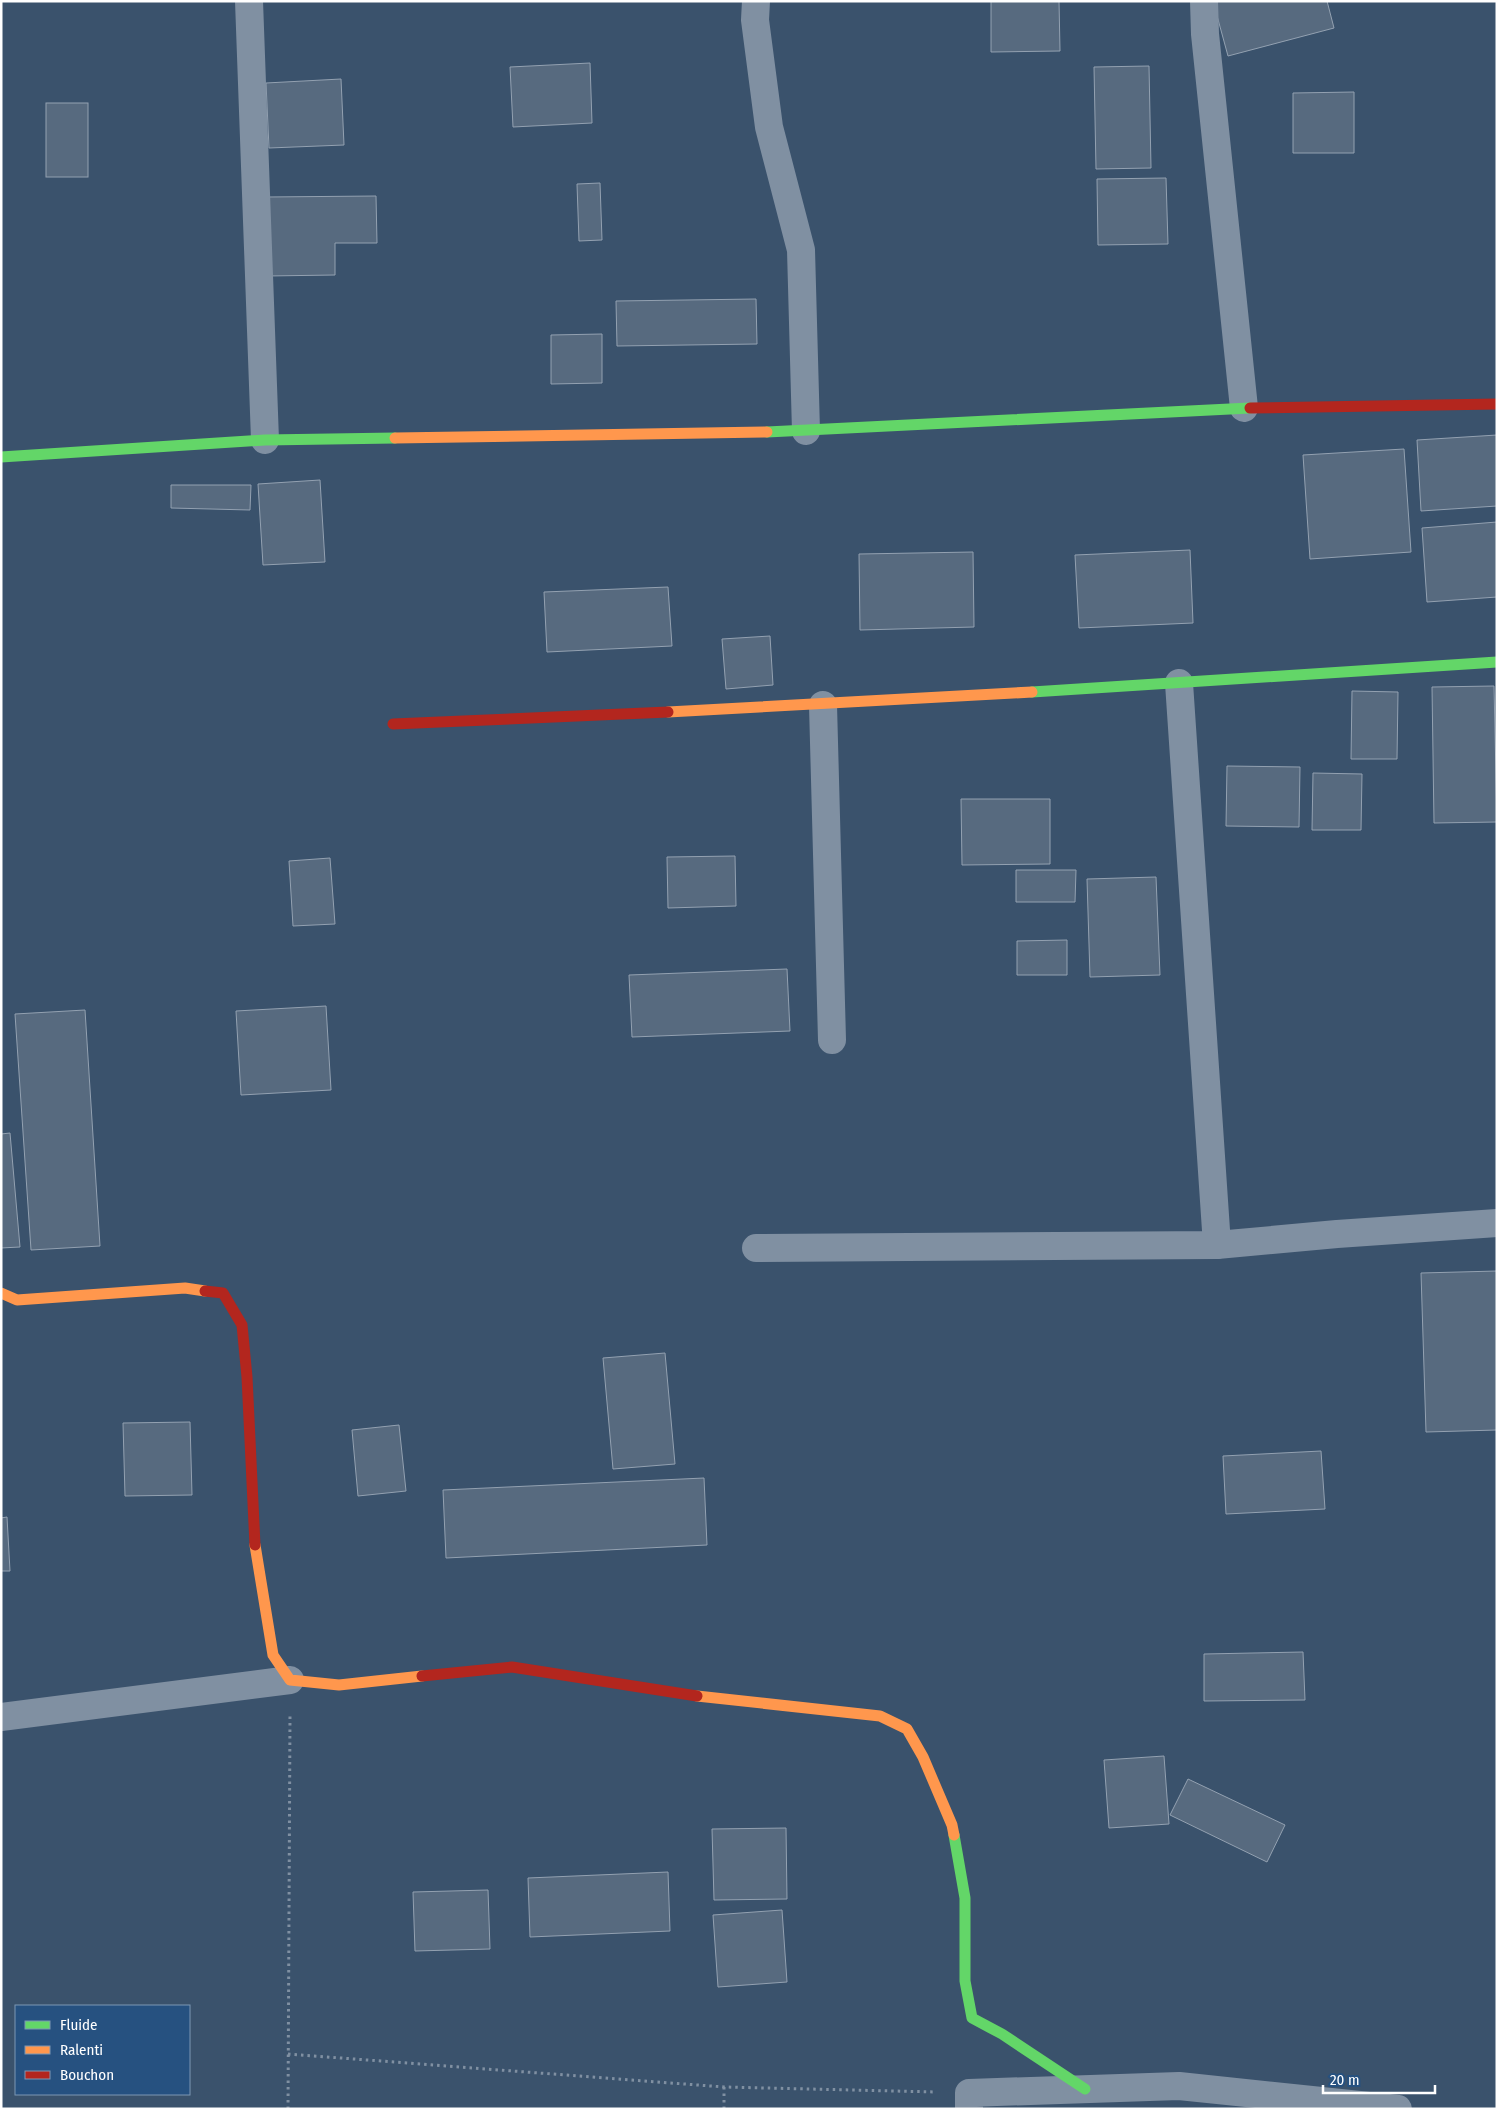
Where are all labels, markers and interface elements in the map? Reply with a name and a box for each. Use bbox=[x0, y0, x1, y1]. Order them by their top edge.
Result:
legend bbox=[15, 2005, 190, 2095]
text: Fluide bbox=[60, 2016, 97, 2034]
text: Ralenti bbox=[60, 2041, 103, 2059]
scale bar bbox=[1323, 2062, 1436, 2094]
text: Bouchon bbox=[60, 2066, 114, 2084]
text: 20 m bbox=[1330, 2071, 1360, 2089]

